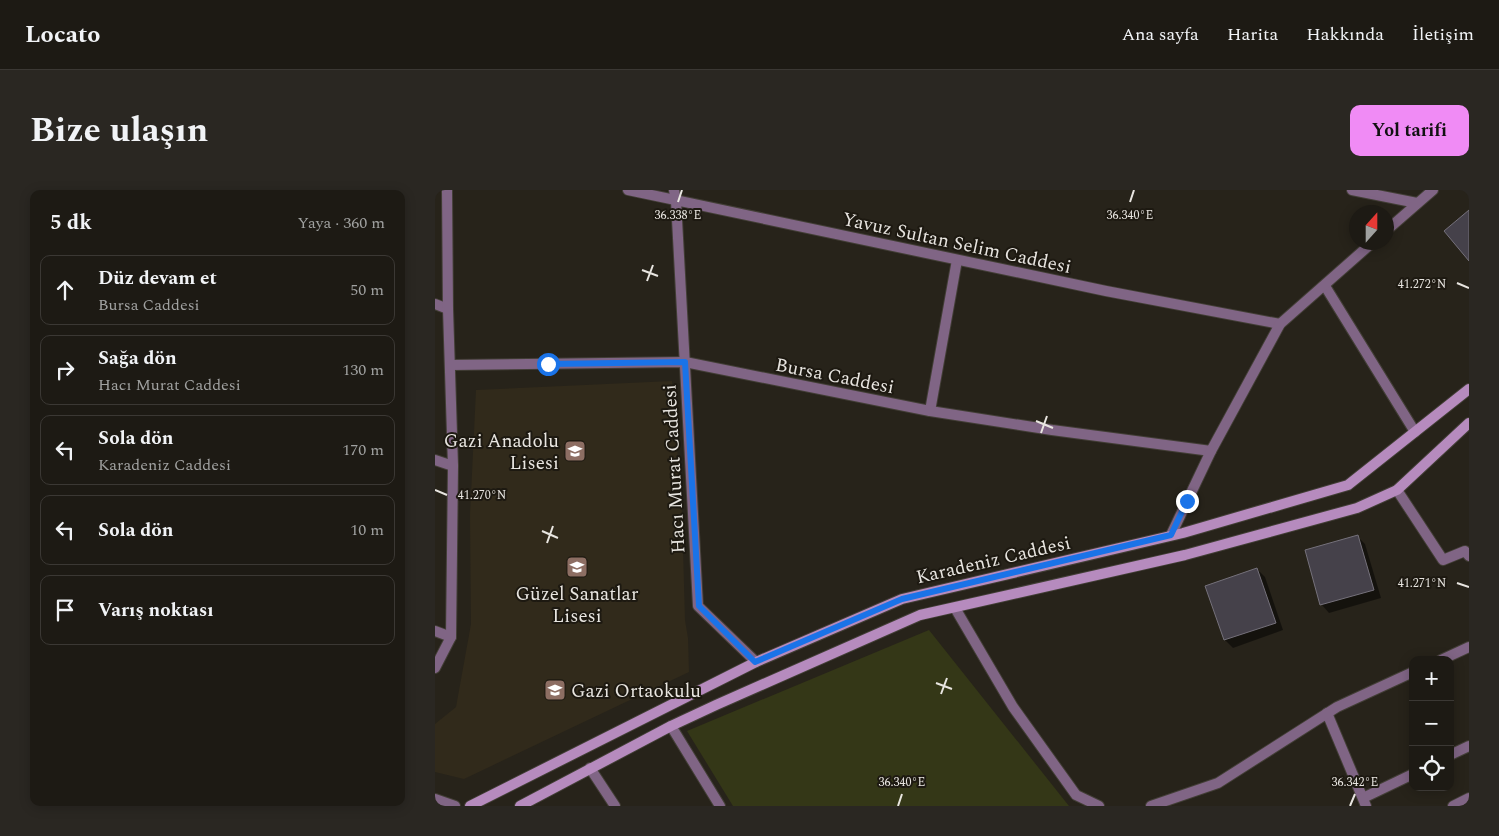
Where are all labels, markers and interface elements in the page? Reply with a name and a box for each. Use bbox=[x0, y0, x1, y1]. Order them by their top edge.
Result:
text: Locato bbox=[25, 17, 100, 53]
text: Ana sayfa bbox=[1122, 21, 1199, 48]
text: Harita bbox=[1227, 21, 1278, 48]
text: Hakkında bbox=[1306, 21, 1384, 48]
text: İletişim bbox=[1412, 21, 1474, 48]
text: Bize ulaşın bbox=[30, 104, 208, 157]
button: Yol tarifi bbox=[1350, 105, 1469, 156]
street label: Yavuz Sultan Selim Caddesi bbox=[840, 205, 1074, 282]
north arrow bbox=[1349, 205, 1394, 250]
text: 36.338°E bbox=[655, 206, 701, 225]
text: 36.340°E bbox=[1107, 206, 1153, 225]
text: 5 dk bbox=[50, 207, 92, 239]
text: Yaya · 360 m bbox=[298, 211, 385, 235]
text: Düz devam et bbox=[98, 264, 217, 293]
text: 41.272°N bbox=[1398, 275, 1446, 294]
icon: ahead bbox=[51, 276, 79, 304]
text: 50 m bbox=[350, 278, 384, 302]
text: Bursa Caddesi bbox=[98, 293, 200, 317]
text: Sağa dön bbox=[98, 344, 177, 373]
street label: Bursa Caddesi bbox=[773, 351, 897, 402]
route start bbox=[537, 353, 560, 376]
icon: right bbox=[51, 356, 79, 384]
text: 130 m bbox=[342, 358, 384, 382]
text: Hacı Murat Caddesi bbox=[98, 373, 241, 397]
street label: Hacı Murat Caddesi bbox=[656, 384, 693, 554]
text: Sola dön bbox=[98, 424, 173, 453]
place label: Gazi Anadolu Lisesi bbox=[444, 427, 559, 478]
icon: left bbox=[51, 436, 79, 464]
text: 170 m bbox=[342, 438, 384, 462]
school or university icon: Gazi Anadolu Lisesi bbox=[563, 439, 587, 463]
text: Karadeniz Caddesi bbox=[98, 453, 231, 477]
text: 41.270°N bbox=[458, 486, 506, 505]
route end bbox=[1176, 490, 1199, 513]
icon: left bbox=[51, 516, 79, 544]
text: Sola dön bbox=[98, 516, 173, 545]
text: 10 m bbox=[350, 518, 384, 542]
street label: Karadeniz Caddesi bbox=[913, 529, 1074, 592]
school or university icon: Güzel Sanatlar Lisesi bbox=[565, 555, 589, 579]
text: 41.271°N bbox=[1398, 574, 1446, 593]
place label: Güzel Sanatlar Lisesi bbox=[516, 580, 639, 631]
icon: arrive bbox=[51, 596, 79, 624]
text: Varış noktası bbox=[98, 596, 214, 625]
map controls bbox=[1409, 656, 1454, 791]
button: + bbox=[1409, 656, 1454, 701]
place label: Gazi Ortaokulu bbox=[571, 677, 701, 706]
school or university icon: Gazi Ortaokulu bbox=[543, 678, 567, 702]
button: − bbox=[1409, 701, 1454, 746]
button: locate bbox=[1409, 746, 1454, 791]
text: 36.340°E bbox=[879, 773, 925, 792]
text: 36.342°E bbox=[1332, 773, 1378, 792]

